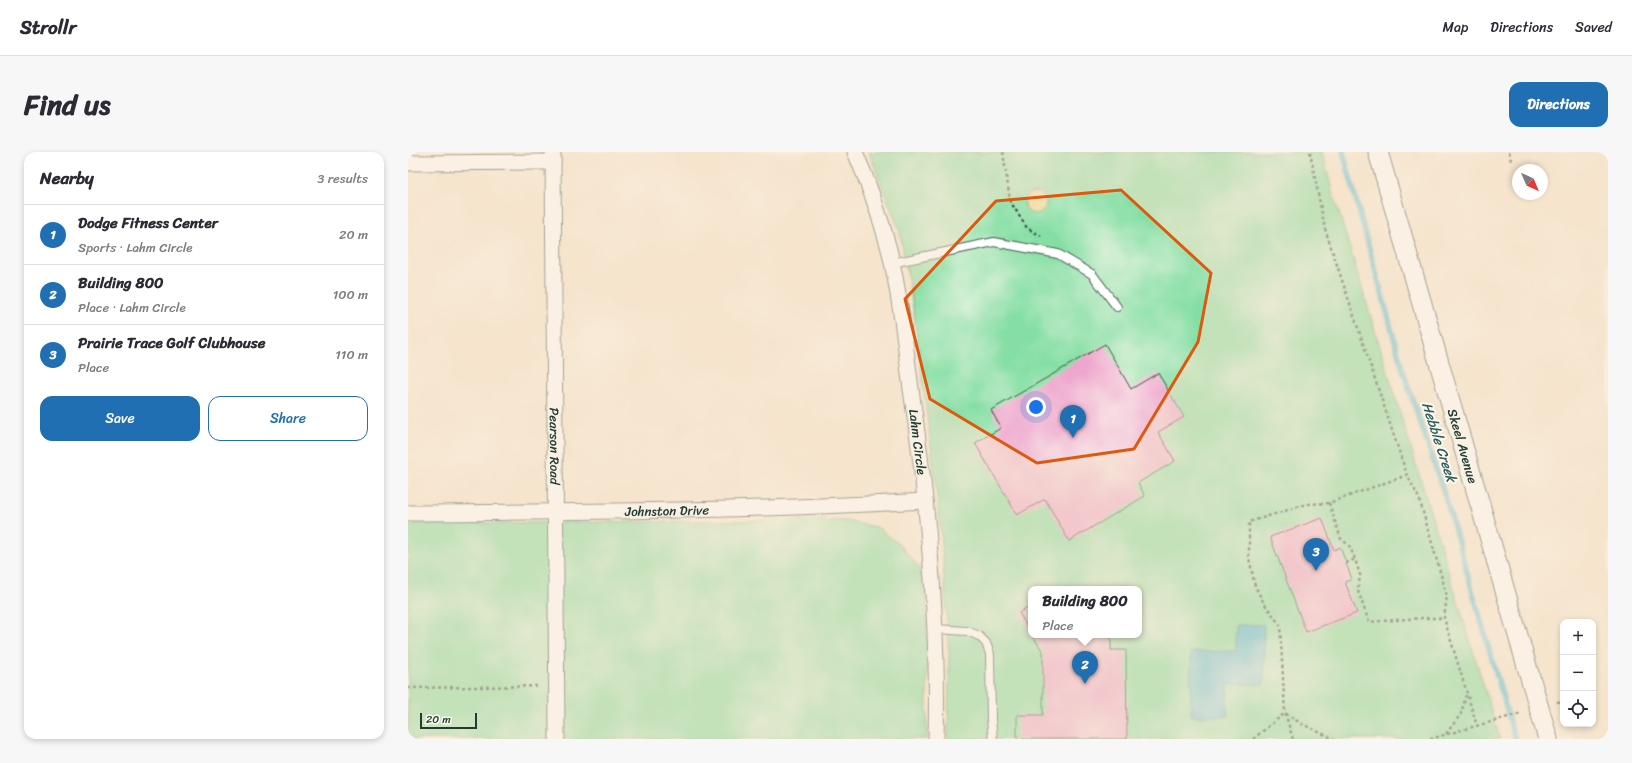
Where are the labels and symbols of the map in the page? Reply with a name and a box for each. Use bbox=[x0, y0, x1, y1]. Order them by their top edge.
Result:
north arrow bbox=[1512, 164, 1548, 200]
your location bbox=[1026, 397, 1046, 417]
water label: Hebble Creek bbox=[1414, 399, 1464, 487]
pin: 1 bbox=[1060, 405, 1086, 438]
street label: Skeel Avenue bbox=[1441, 406, 1485, 486]
street label: Pearson Road bbox=[543, 407, 567, 486]
street label: Lahm Circle bbox=[902, 407, 934, 476]
street label: Johnston Drive bbox=[624, 498, 710, 523]
pin: 3 bbox=[1303, 538, 1329, 571]
pin: 2 bbox=[1072, 651, 1098, 684]
scale bar bbox=[420, 711, 477, 730]

